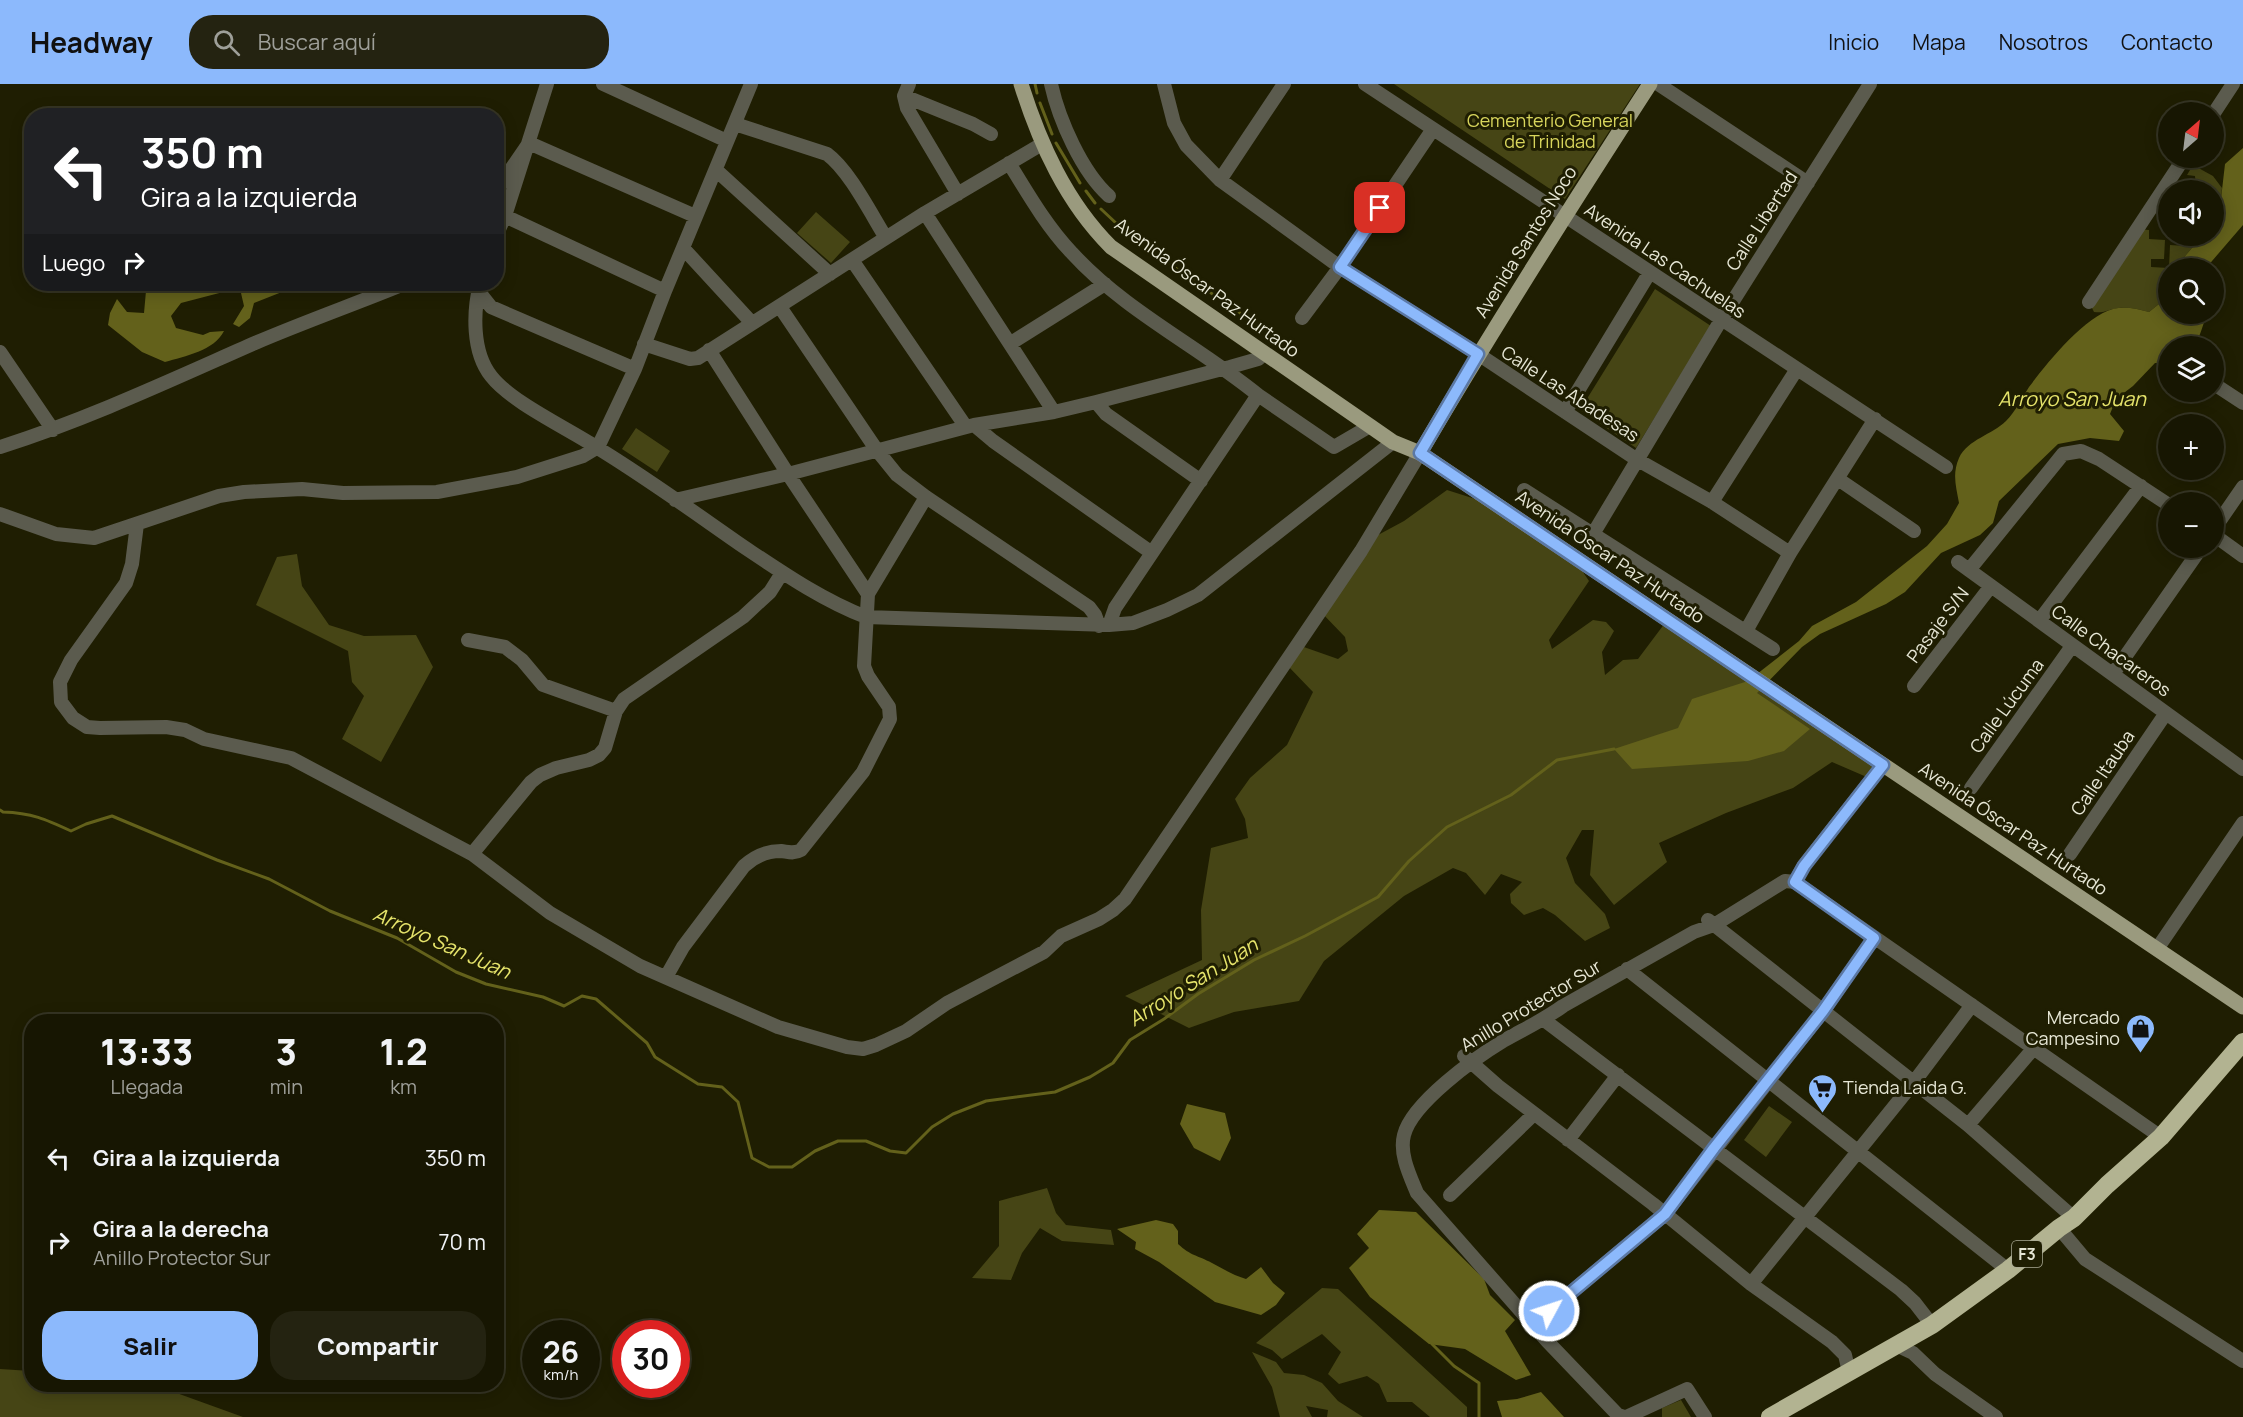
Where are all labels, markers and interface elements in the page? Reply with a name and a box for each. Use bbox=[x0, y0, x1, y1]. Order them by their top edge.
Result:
search box bbox=[189, 15, 609, 69]
text: Headway bbox=[30, 23, 153, 61]
icon: search bbox=[210, 26, 243, 59]
text: Buscar aquí bbox=[258, 27, 376, 57]
text: Inicio bbox=[1828, 28, 1879, 56]
text: Mapa bbox=[1912, 28, 1966, 56]
text: Nosotros bbox=[1999, 28, 2088, 56]
text: Contacto bbox=[2121, 28, 2213, 56]
north arrow bbox=[2158, 102, 2224, 168]
map controls bbox=[2158, 102, 2224, 558]
park label: Cementerio General de Trinidad bbox=[1467, 108, 1633, 153]
text: 350 m bbox=[141, 123, 264, 181]
icon: left bbox=[42, 132, 120, 210]
street label: Avenida Santos Noco bbox=[1469, 161, 1582, 322]
street label: Calle Libertad bbox=[1720, 166, 1802, 275]
text: Gira a la izquierda bbox=[141, 178, 357, 215]
button: sound bbox=[2158, 180, 2224, 246]
pin bbox=[1354, 182, 1405, 233]
icon: arrive bbox=[1363, 191, 1396, 224]
street label: Avenida Las Cachuelas bbox=[1580, 197, 1751, 323]
street label: Avenida Óscar Paz Hurtado bbox=[1110, 212, 1305, 362]
icon: right bbox=[117, 246, 150, 279]
text: Luego bbox=[42, 248, 105, 278]
button: search bbox=[2158, 258, 2224, 324]
button: layers bbox=[2158, 336, 2224, 402]
street label: Calle Las Abadesas bbox=[1497, 340, 1644, 447]
water label: Arroyo San Juan bbox=[1998, 385, 2147, 412]
button: + bbox=[2158, 414, 2224, 480]
street label: Avenida Óscar Paz Hurtado bbox=[1511, 484, 1710, 628]
button: − bbox=[2158, 492, 2224, 558]
street label: Pasaje S/N bbox=[1901, 582, 1974, 667]
street label: Calle Chacareros bbox=[2047, 599, 2176, 702]
street label: Calle Lúcuma bbox=[1964, 653, 2049, 757]
street label: Calle Itauba bbox=[2065, 725, 2140, 820]
street label: Avenida Óscar Paz Hurtado bbox=[1914, 756, 2113, 900]
water label: Arroyo San Juan bbox=[369, 900, 516, 985]
water label: Arroyo San Juan bbox=[1123, 930, 1263, 1032]
street label: Anillo Protector Sur bbox=[1456, 953, 1606, 1057]
place label: Mercado Campesino bbox=[2026, 1005, 2120, 1050]
shop icon: Mercado Campesino bbox=[2125, 1012, 2157, 1054]
text: 13:33 bbox=[100, 1027, 193, 1076]
text: 3 bbox=[276, 1027, 297, 1076]
text: 1.2 bbox=[379, 1027, 428, 1076]
supermarket icon: Tienda Laida G. bbox=[1806, 1072, 1838, 1114]
text: Llegada bbox=[111, 1073, 183, 1100]
text: min bbox=[270, 1073, 303, 1100]
text: km bbox=[390, 1073, 417, 1100]
place label: Tienda Laida G. bbox=[1843, 1075, 1967, 1099]
icon: left bbox=[42, 1142, 75, 1175]
text: Gira a la izquierda bbox=[93, 1143, 280, 1173]
text: 350 m bbox=[425, 1143, 486, 1173]
text: Gira a la derecha bbox=[93, 1214, 269, 1244]
icon: right bbox=[42, 1226, 75, 1259]
text: 70 m bbox=[438, 1227, 486, 1257]
road number: F3 bbox=[2012, 1241, 2042, 1267]
text: Anillo Protector Sur bbox=[93, 1244, 271, 1271]
position arrow bbox=[1517, 1279, 1581, 1343]
button: Salir bbox=[42, 1311, 258, 1380]
button: Compartir bbox=[270, 1311, 486, 1380]
speed limit sign: 30 bbox=[612, 1320, 690, 1398]
text: 26 bbox=[543, 1331, 579, 1372]
text: km/h bbox=[544, 1364, 578, 1385]

